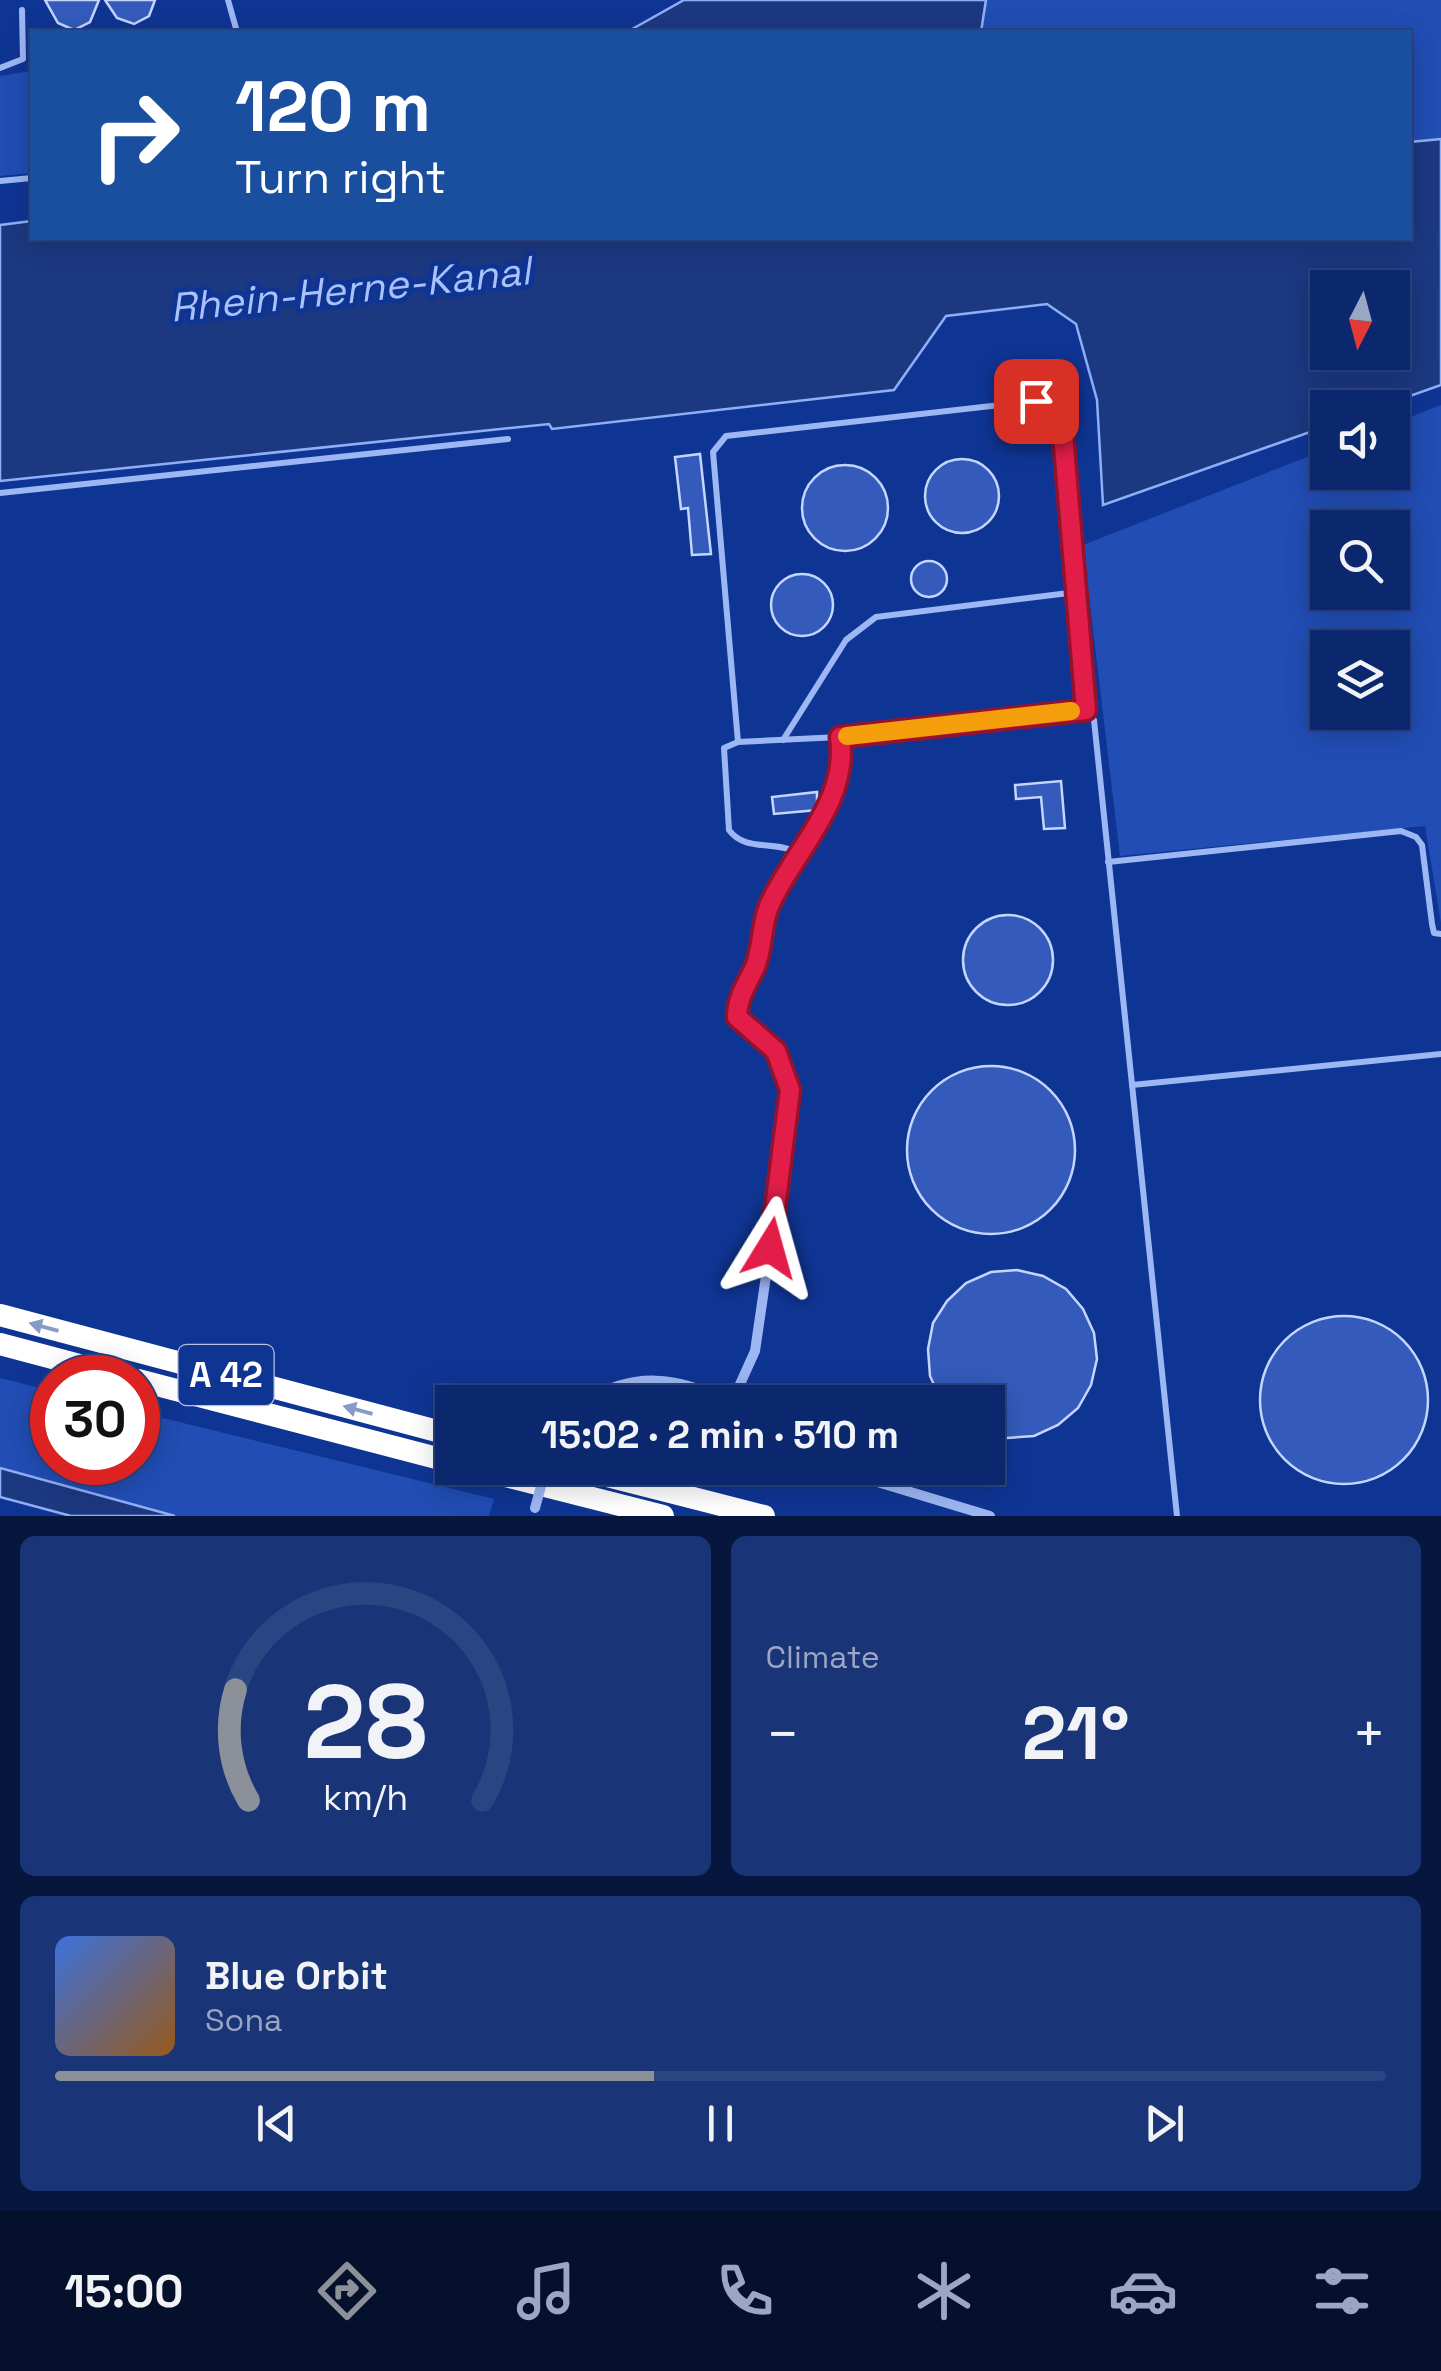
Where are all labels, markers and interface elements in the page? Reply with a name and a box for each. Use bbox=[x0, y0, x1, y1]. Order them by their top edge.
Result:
text: 120 m bbox=[235, 62, 431, 151]
icon: right bbox=[70, 70, 200, 200]
text: Turn right bbox=[235, 149, 446, 206]
water label: Rhein-Herne-Kanal bbox=[167, 245, 537, 334]
north arrow bbox=[1310, 270, 1410, 370]
map controls bbox=[1310, 270, 1410, 730]
pin bbox=[994, 359, 1079, 444]
icon: arrive bbox=[1009, 374, 1064, 429]
button: sound bbox=[1310, 390, 1410, 490]
button: search bbox=[1310, 510, 1410, 610]
button: layers bbox=[1310, 630, 1410, 730]
position arrow bbox=[718, 1196, 822, 1300]
one-way arrow bbox=[28, 1319, 59, 1335]
road number: A 42 bbox=[178, 1345, 274, 1405]
speed limit sign: 30 bbox=[30, 1355, 160, 1485]
one-way arrow bbox=[342, 1401, 373, 1417]
text: 15:02 · 2 min · 510 m bbox=[541, 1411, 899, 1459]
text: Climate bbox=[766, 1637, 880, 1677]
text: 28 bbox=[303, 1656, 427, 1788]
text: 21° bbox=[1022, 1685, 1130, 1781]
text: − bbox=[766, 1699, 800, 1769]
text: + bbox=[1352, 1699, 1386, 1769]
text: km/h bbox=[323, 1775, 408, 1820]
text: Blue Orbit bbox=[205, 1952, 388, 2000]
text: Sona bbox=[205, 2000, 282, 2040]
icon: previous bbox=[249, 2096, 304, 2151]
icon: pause bbox=[693, 2096, 748, 2151]
icon: next bbox=[1137, 2096, 1192, 2151]
icon: directions bbox=[312, 2256, 382, 2326]
icon: music bbox=[511, 2256, 581, 2326]
icon: phone bbox=[710, 2256, 780, 2326]
icon: climate bbox=[909, 2256, 979, 2326]
icon: car bbox=[1108, 2256, 1178, 2326]
icon: filters bbox=[1307, 2256, 1377, 2326]
text: 15:00 bbox=[64, 2263, 184, 2320]

